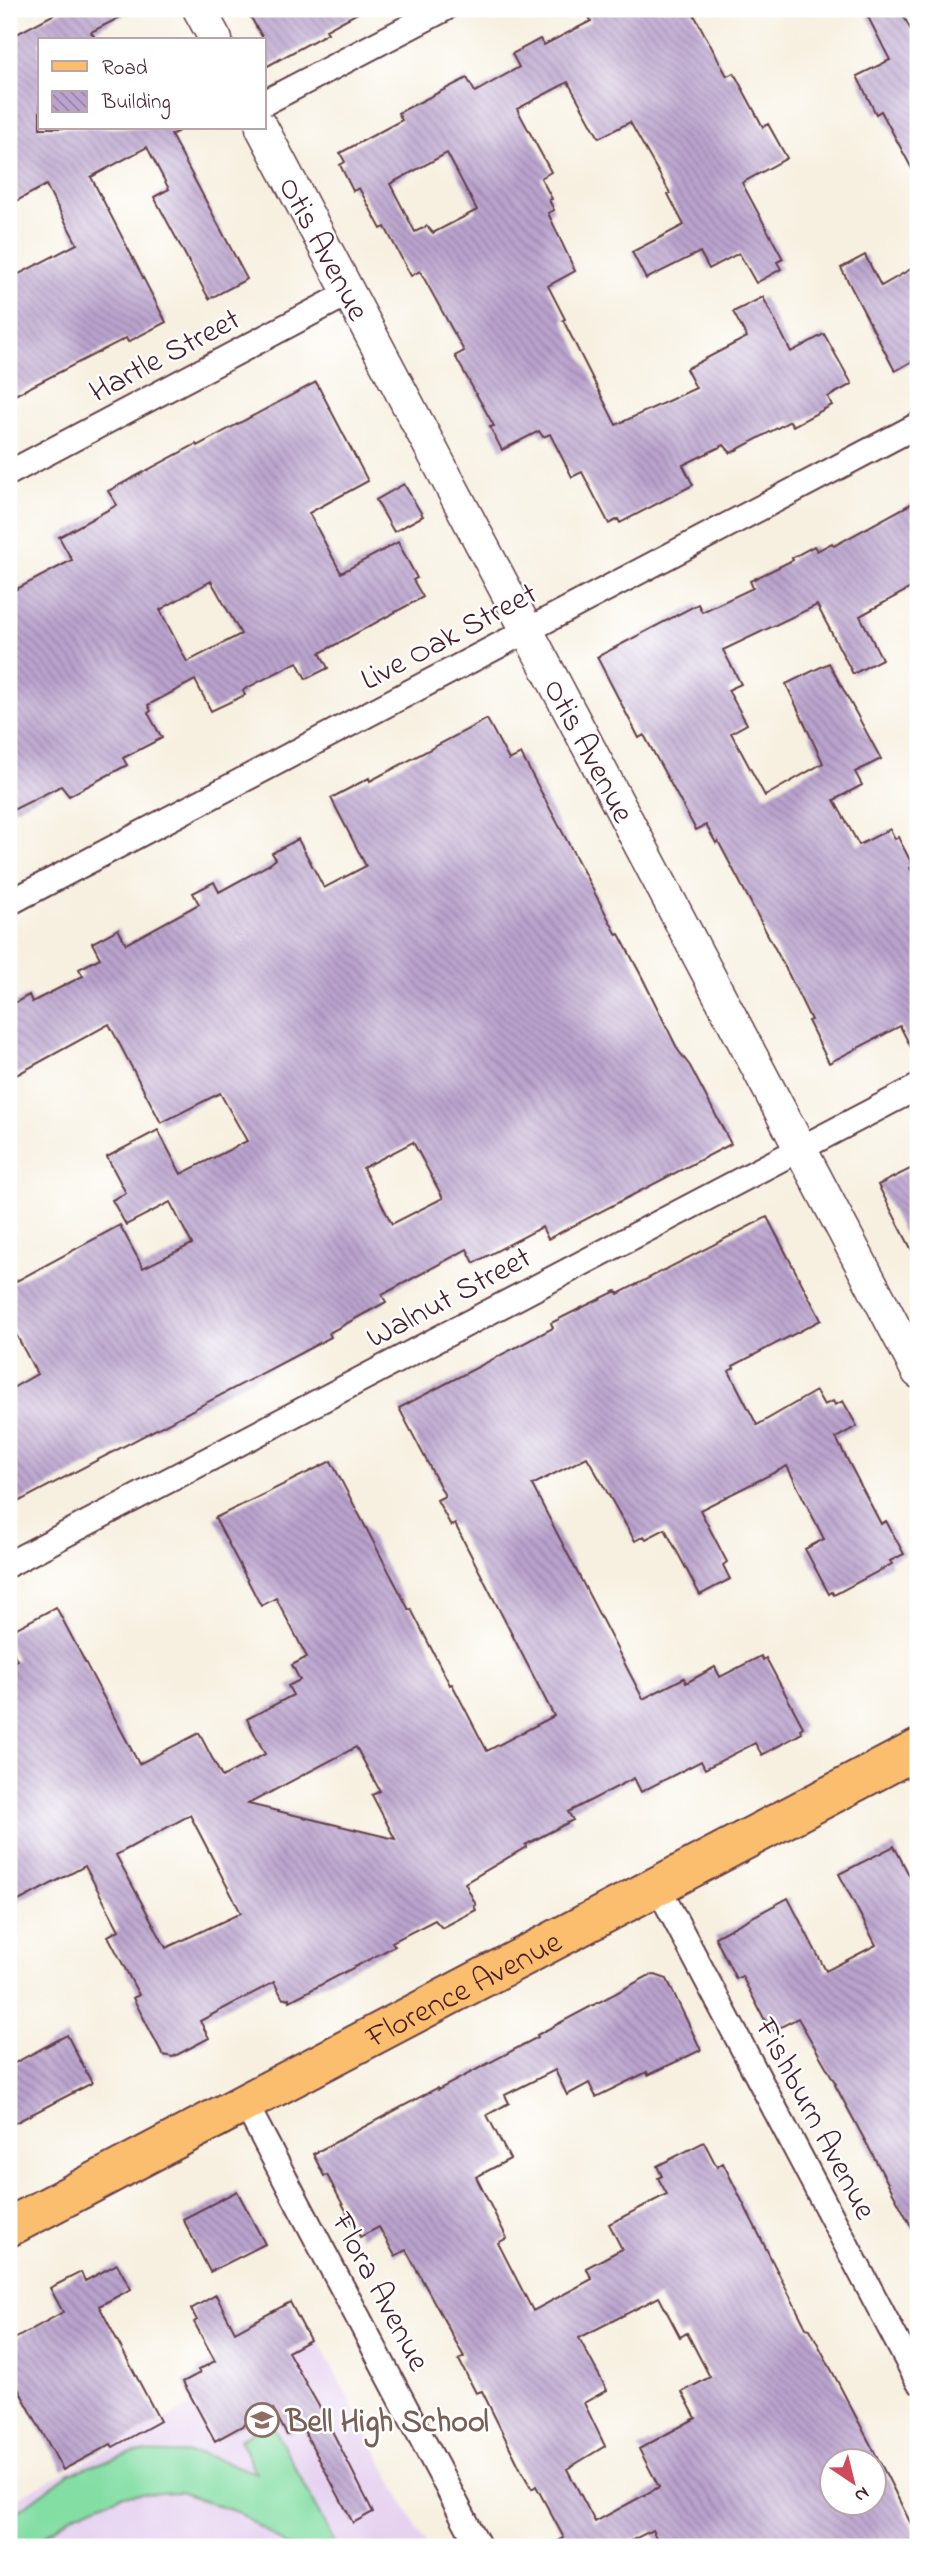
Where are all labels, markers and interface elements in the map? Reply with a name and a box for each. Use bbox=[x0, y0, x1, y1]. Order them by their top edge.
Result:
legend bbox=[38, 38, 266, 130]
text: Road bbox=[102, 54, 148, 84]
text: Building bbox=[101, 88, 171, 120]
street label: Otis Avenue bbox=[264, 169, 380, 331]
street label: Hartle Street bbox=[82, 298, 250, 417]
street label: Live Oak Street bbox=[353, 572, 547, 704]
street label: Otis Avenue bbox=[529, 671, 645, 833]
street label: Walnut Street bbox=[359, 1236, 541, 1362]
street label: Florence Avenue bbox=[358, 1920, 571, 2063]
street label: Fishburn Avenue bbox=[740, 2010, 887, 2229]
street label: Flora Avenue bbox=[317, 2204, 441, 2381]
place label: Bell High School bbox=[284, 2400, 489, 2448]
school or university icon: Bell High School bbox=[243, 2401, 281, 2439]
north arrow bbox=[818, 2448, 888, 2518]
text: N bbox=[848, 2479, 874, 2509]

